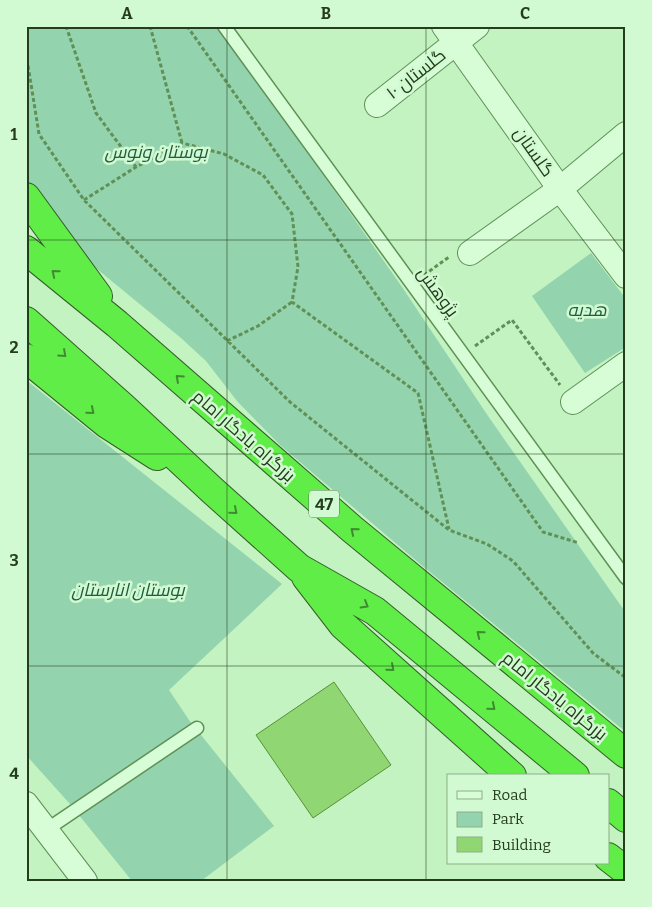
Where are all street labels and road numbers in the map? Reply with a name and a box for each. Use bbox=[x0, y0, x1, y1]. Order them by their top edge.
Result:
street label: گلستان ۱۰ bbox=[382, 44, 450, 104]
street label: گلستان bbox=[509, 123, 559, 181]
street label: پژوهش bbox=[412, 263, 464, 322]
street label: بزرگراه یادگار امام bbox=[187, 385, 300, 487]
road number: 47 bbox=[309, 490, 339, 518]
street label: بزرگراه یادگار امام bbox=[497, 647, 612, 746]

